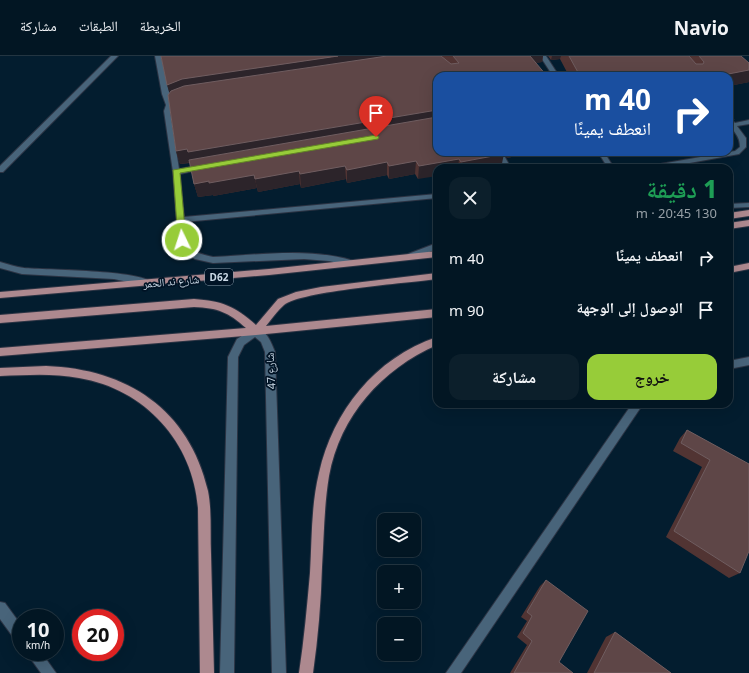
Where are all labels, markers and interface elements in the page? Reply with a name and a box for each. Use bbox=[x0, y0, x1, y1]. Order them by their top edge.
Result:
text: Navio bbox=[674, 15, 729, 41]
text: مشاركة bbox=[20, 16, 57, 35]
text: الطبقات bbox=[79, 16, 118, 35]
text: الخريطة bbox=[140, 16, 181, 35]
text: 40 m bbox=[584, 80, 651, 118]
icon: right bbox=[665, 88, 717, 140]
pin bbox=[359, 96, 393, 137]
icon: arrive bbox=[365, 102, 387, 124]
text: انعطف يمينًا bbox=[574, 116, 651, 140]
text: 1 دقيقة bbox=[646, 172, 717, 205]
button: close bbox=[449, 177, 491, 219]
text: 130 m · 20:45 bbox=[636, 204, 717, 222]
position arrow bbox=[161, 219, 203, 261]
text: انعطف يمينًا bbox=[615, 245, 683, 265]
icon: right bbox=[695, 247, 717, 269]
text: 40 m bbox=[449, 248, 484, 268]
road number: D62 bbox=[205, 269, 233, 285]
street label: شارع ند الحمر bbox=[141, 271, 200, 291]
text: الوصول إلى الوجهة bbox=[577, 297, 683, 317]
icon: arrive bbox=[695, 299, 717, 321]
text: 90 m bbox=[449, 300, 484, 320]
street label: شارع 47 bbox=[262, 352, 278, 390]
button: مشاركة bbox=[449, 354, 579, 400]
button: خروج bbox=[587, 354, 717, 400]
map controls bbox=[377, 513, 421, 661]
button: layers bbox=[377, 513, 421, 557]
button: + bbox=[377, 565, 421, 609]
speed limit sign: 20 bbox=[72, 609, 124, 661]
text: 10 bbox=[27, 616, 49, 643]
button: − bbox=[377, 617, 421, 661]
text: km/h bbox=[26, 638, 50, 652]

